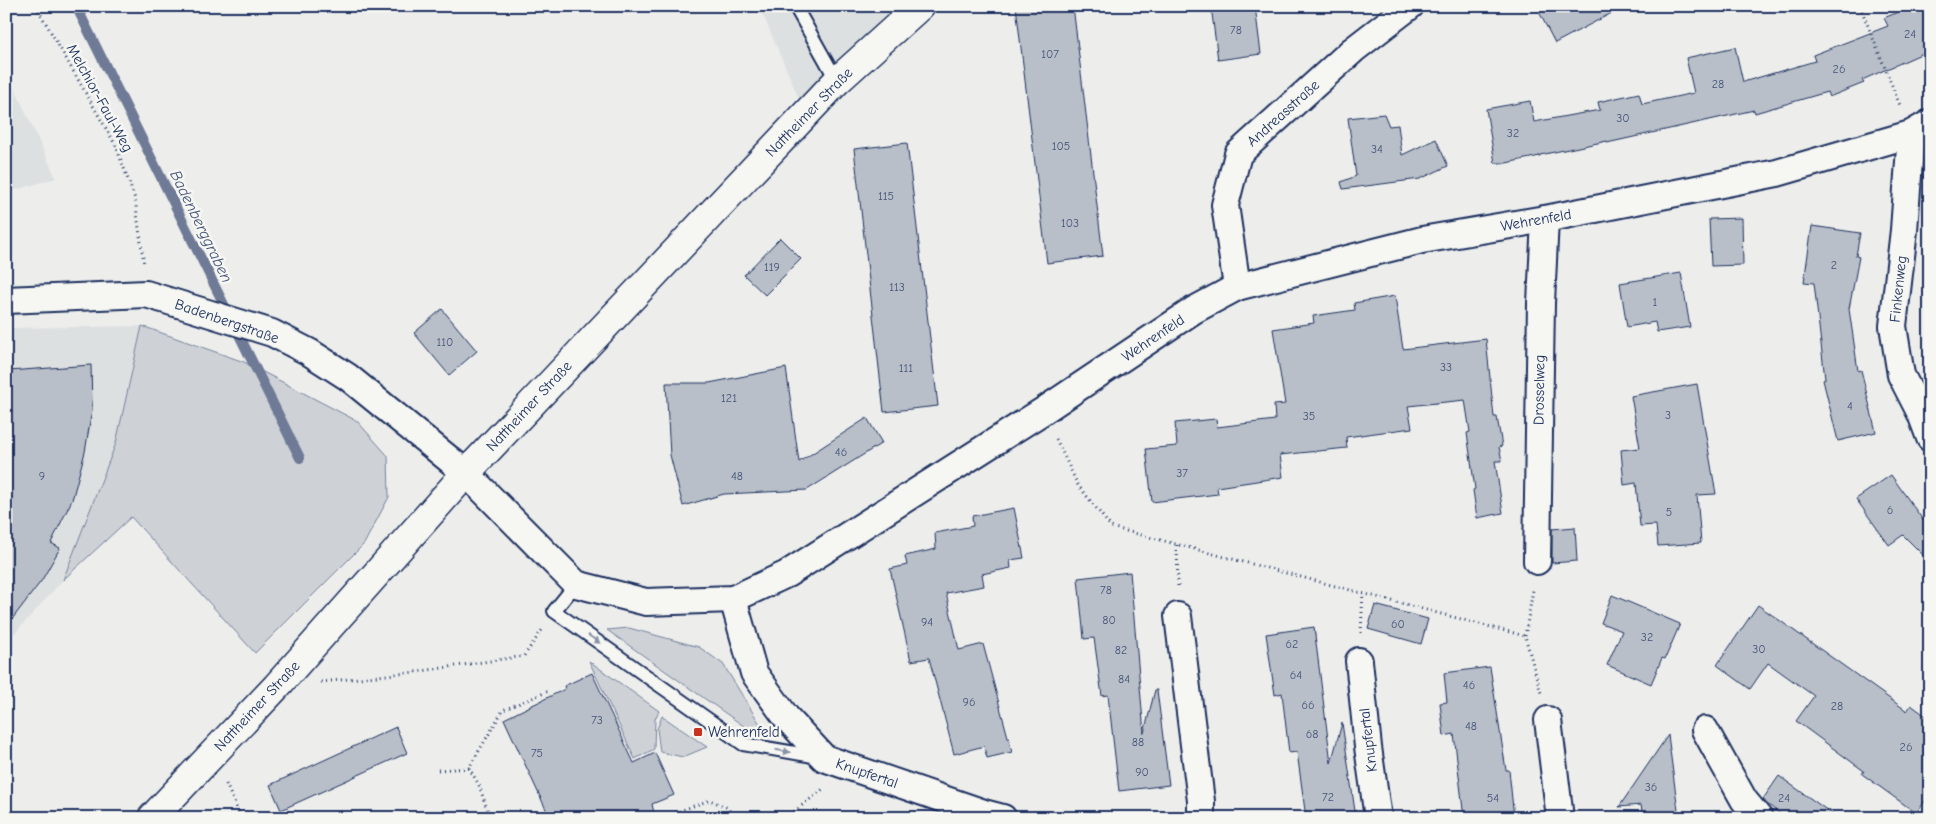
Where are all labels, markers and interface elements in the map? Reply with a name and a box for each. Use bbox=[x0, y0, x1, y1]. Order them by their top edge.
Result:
house number: 78 bbox=[1230, 23, 1242, 37]
house number: 24 bbox=[1904, 27, 1916, 41]
street label: Melchior-Faul-Weg bbox=[63, 41, 137, 155]
house number: 107 bbox=[1041, 47, 1059, 61]
house number: 26 bbox=[1833, 62, 1845, 76]
street label: Nattheimer Straße bbox=[762, 63, 857, 160]
street label: Andreasstraße bbox=[1243, 75, 1323, 150]
house number: 28 bbox=[1712, 77, 1724, 91]
house number: 30 bbox=[1616, 111, 1630, 125]
house number: 32 bbox=[1507, 126, 1519, 140]
house number: 105 bbox=[1052, 139, 1070, 153]
house number: 34 bbox=[1371, 142, 1383, 156]
water label: Badenberggraben bbox=[166, 167, 236, 285]
house number: 115 bbox=[878, 189, 894, 203]
street label: Wehrenfeld bbox=[1499, 205, 1573, 235]
house number: 103 bbox=[1061, 216, 1079, 230]
street label: Finkenweg bbox=[1886, 255, 1910, 323]
house number: 2 bbox=[1831, 258, 1837, 272]
house number: 119 bbox=[764, 260, 780, 274]
house number: 113 bbox=[889, 280, 905, 294]
street label: Badenbergstraße bbox=[172, 295, 282, 347]
house number: 1 bbox=[1653, 295, 1658, 309]
street label: Wehrenfeld bbox=[1118, 310, 1188, 366]
house number: 110 bbox=[437, 335, 453, 349]
street label: Drosselweg bbox=[1529, 355, 1549, 425]
street label: Nattheimer Straße bbox=[482, 357, 576, 455]
house number: 33 bbox=[1440, 360, 1452, 374]
house number: 111 bbox=[899, 361, 913, 375]
house number: 121 bbox=[721, 391, 737, 405]
house number: 4 bbox=[1847, 399, 1853, 413]
house number: 3 bbox=[1665, 408, 1671, 422]
house number: 35 bbox=[1303, 409, 1315, 423]
house number: 46 bbox=[835, 445, 847, 459]
house number: 37 bbox=[1176, 466, 1188, 480]
house number: 9 bbox=[39, 469, 45, 483]
house number: 48 bbox=[731, 469, 743, 483]
house number: 6 bbox=[1887, 503, 1893, 517]
house number: 5 bbox=[1666, 505, 1672, 519]
house number: 78 bbox=[1100, 583, 1112, 597]
house number: 80 bbox=[1102, 613, 1116, 627]
house number: 94 bbox=[921, 615, 933, 629]
house number: 60 bbox=[1391, 617, 1405, 631]
house number: 32 bbox=[1641, 630, 1653, 644]
one-way arrow bbox=[587, 634, 601, 644]
house number: 62 bbox=[1286, 637, 1298, 651]
house number: 30 bbox=[1752, 642, 1766, 656]
house number: 82 bbox=[1115, 643, 1127, 657]
street label: Nattheimer Straße bbox=[210, 657, 304, 755]
house number: 64 bbox=[1290, 668, 1302, 682]
house number: 84 bbox=[1118, 672, 1130, 686]
house number: 46 bbox=[1463, 678, 1475, 692]
house number: 96 bbox=[963, 695, 975, 709]
house number: 66 bbox=[1301, 698, 1315, 712]
house number: 28 bbox=[1831, 699, 1843, 713]
street label: Knupfertal bbox=[1355, 707, 1381, 773]
house number: 73 bbox=[591, 713, 603, 727]
house number: 48 bbox=[1465, 719, 1477, 733]
place label: Wehrenfeld bbox=[708, 723, 780, 741]
marker: Wehrenfeld bbox=[692, 726, 704, 738]
house number: 68 bbox=[1306, 727, 1318, 741]
house number: 88 bbox=[1132, 735, 1144, 749]
house number: 26 bbox=[1900, 740, 1912, 754]
house number: 75 bbox=[531, 746, 543, 760]
one-way arrow bbox=[775, 747, 791, 755]
street label: Knupfertal bbox=[834, 754, 900, 792]
house number: 90 bbox=[1135, 765, 1149, 779]
house number: 36 bbox=[1645, 780, 1657, 794]
house number: 72 bbox=[1322, 790, 1334, 804]
house number: 54 bbox=[1487, 791, 1499, 805]
house number: 24 bbox=[1778, 791, 1790, 805]

